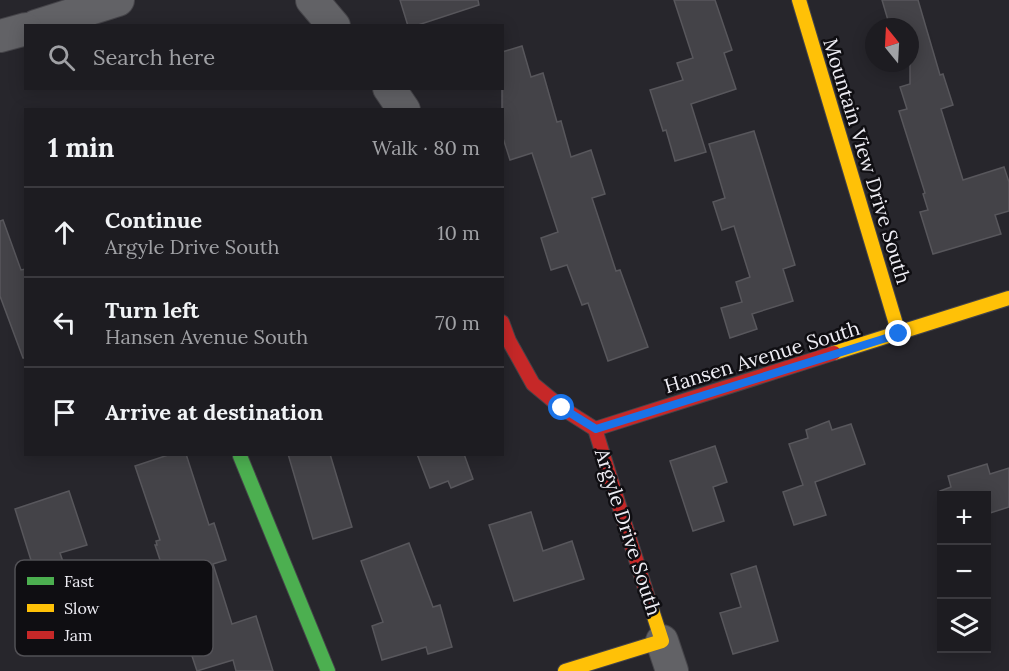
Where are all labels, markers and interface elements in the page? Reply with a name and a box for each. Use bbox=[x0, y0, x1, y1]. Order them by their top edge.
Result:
north arrow bbox=[865, 18, 919, 72]
search box bbox=[24, 24, 504, 90]
street label: Mountain View Drive South bbox=[818, 35, 917, 287]
icon: search bbox=[45, 41, 78, 74]
text: Search here bbox=[93, 43, 215, 71]
text: 1 min bbox=[48, 131, 114, 164]
text: Walk · 80 m bbox=[372, 135, 480, 160]
text: Continue bbox=[105, 206, 202, 234]
icon: ahead bbox=[48, 216, 81, 249]
text: 10 m bbox=[437, 220, 480, 245]
text: Argyle Drive South bbox=[105, 234, 280, 259]
text: Turn left bbox=[105, 296, 199, 324]
icon: left bbox=[48, 306, 81, 339]
text: 70 m bbox=[435, 310, 480, 335]
street label: Hansen Avenue South bbox=[661, 315, 863, 398]
route end bbox=[885, 320, 911, 346]
text: Hansen Avenue South bbox=[105, 324, 308, 349]
route start bbox=[548, 394, 574, 420]
icon: arrive bbox=[48, 396, 81, 429]
text: Arrive at destination bbox=[105, 398, 323, 426]
street label: Argyle Drive South bbox=[589, 444, 667, 619]
map controls bbox=[937, 491, 991, 653]
button: + bbox=[937, 491, 991, 545]
button: − bbox=[937, 545, 991, 599]
legend bbox=[15, 560, 213, 656]
text: Fast bbox=[64, 571, 95, 591]
text: Slow bbox=[64, 598, 100, 618]
button: layers bbox=[937, 599, 991, 653]
text: Jam bbox=[63, 625, 92, 645]

